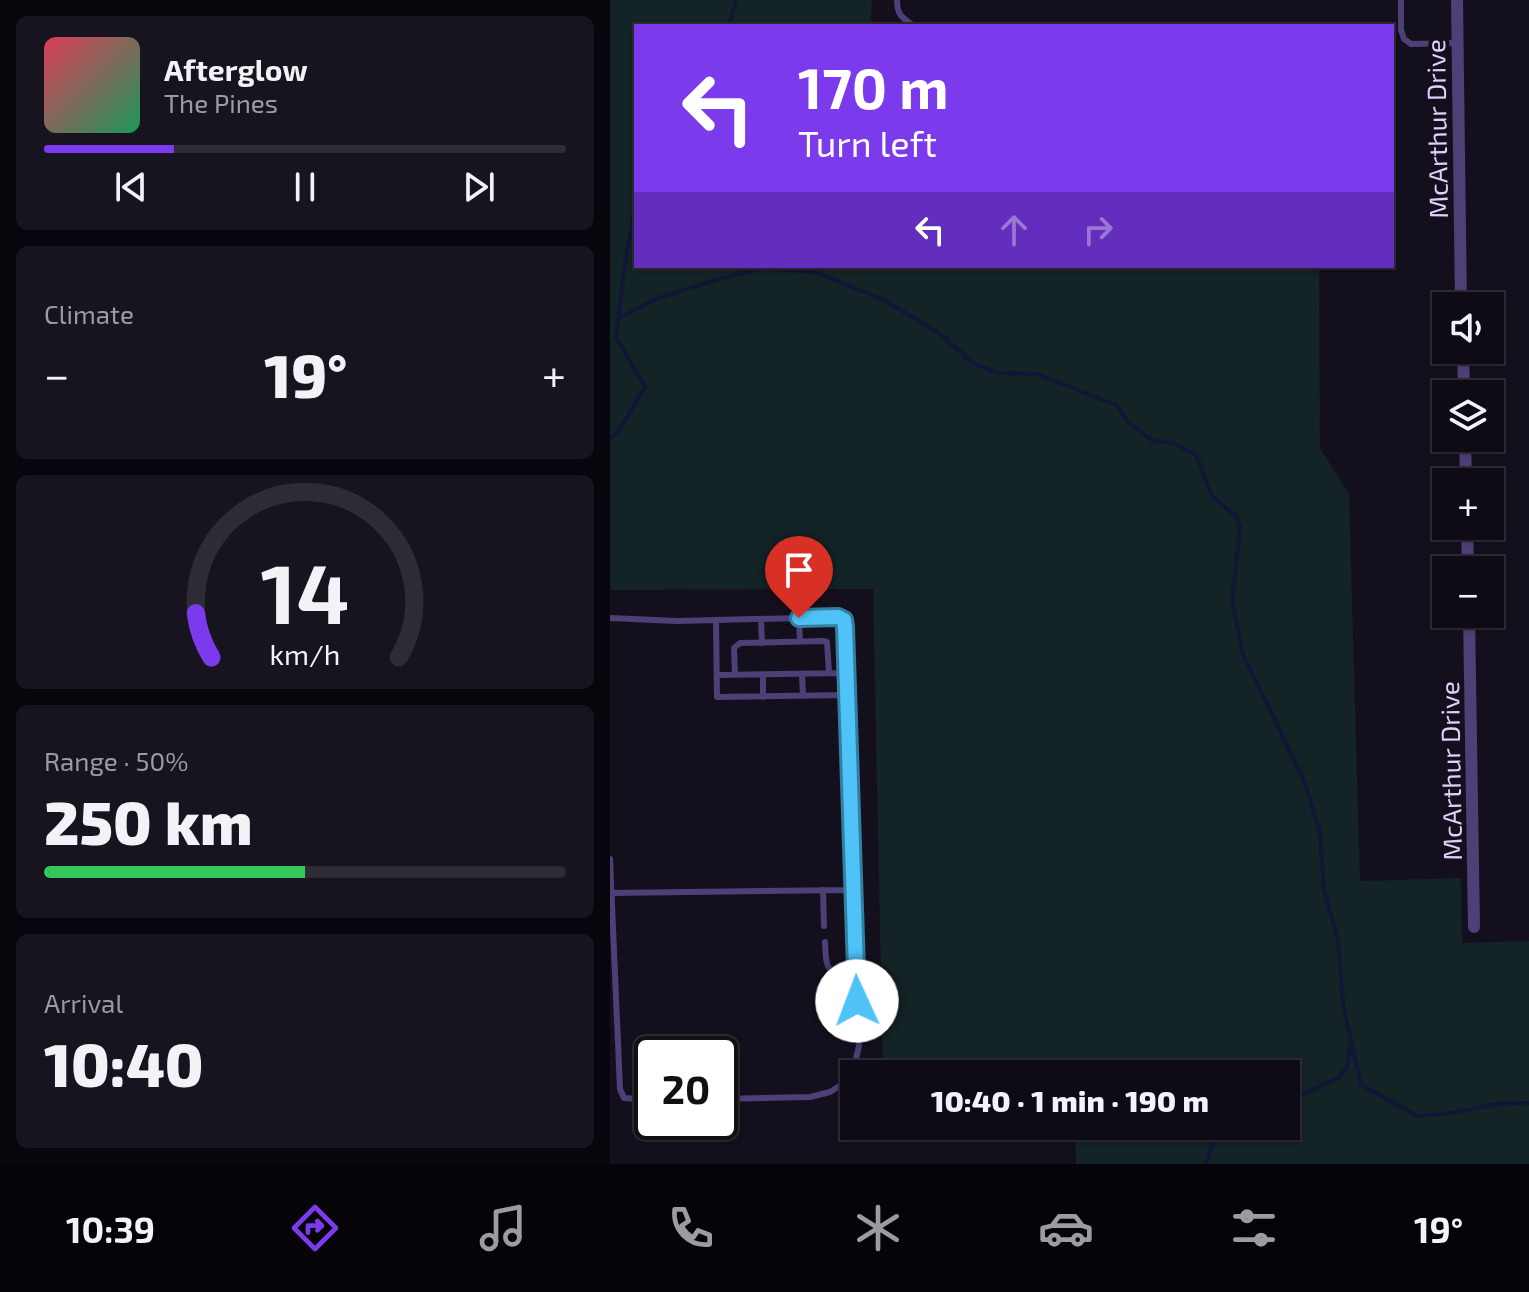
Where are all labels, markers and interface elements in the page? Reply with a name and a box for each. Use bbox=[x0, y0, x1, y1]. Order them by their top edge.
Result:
street label: McArthur Drive bbox=[1419, 39, 1453, 219]
text: Afterglow bbox=[164, 51, 308, 87]
text: 170 m bbox=[798, 53, 949, 120]
icon: left bbox=[666, 56, 770, 160]
text: The Pines bbox=[164, 87, 278, 118]
text: Turn left bbox=[798, 121, 937, 164]
icon: previous bbox=[109, 165, 153, 209]
icon: pause bbox=[283, 165, 327, 209]
icon: next bbox=[457, 165, 501, 209]
icon: left bbox=[908, 208, 952, 252]
icon: ahead bbox=[992, 208, 1036, 252]
icon: right bbox=[1076, 208, 1120, 252]
map controls bbox=[1432, 292, 1504, 628]
button: sound bbox=[1432, 292, 1504, 364]
text: Climate bbox=[44, 298, 134, 329]
text: 19° bbox=[264, 338, 347, 410]
text: − bbox=[44, 347, 70, 400]
text: + bbox=[542, 347, 566, 400]
button: layers bbox=[1432, 380, 1504, 452]
button: + bbox=[1432, 468, 1504, 540]
pin bbox=[765, 536, 833, 618]
text: 14 bbox=[261, 541, 349, 641]
icon: arrive bbox=[777, 548, 821, 592]
button: − bbox=[1432, 556, 1504, 628]
text: km/h bbox=[270, 636, 340, 671]
street label: McArthur Drive bbox=[1433, 681, 1467, 861]
text: Range · 50% bbox=[44, 745, 188, 776]
text: 250 km bbox=[44, 785, 253, 857]
position arrow bbox=[815, 959, 899, 1043]
text: Arrival bbox=[44, 987, 123, 1018]
text: 10:40 bbox=[44, 1027, 204, 1099]
speed limit sign: 20 bbox=[634, 1036, 738, 1140]
text: 10:40 · 1 min · 190 m bbox=[931, 1082, 1209, 1118]
icon: directions bbox=[287, 1200, 343, 1256]
icon: music bbox=[475, 1200, 531, 1256]
icon: phone bbox=[663, 1200, 719, 1256]
icon: climate bbox=[850, 1200, 906, 1256]
icon: car bbox=[1038, 1200, 1094, 1256]
icon: filters bbox=[1226, 1200, 1282, 1256]
text: 10:39 bbox=[66, 1207, 155, 1250]
text: 19° bbox=[1414, 1207, 1463, 1250]

